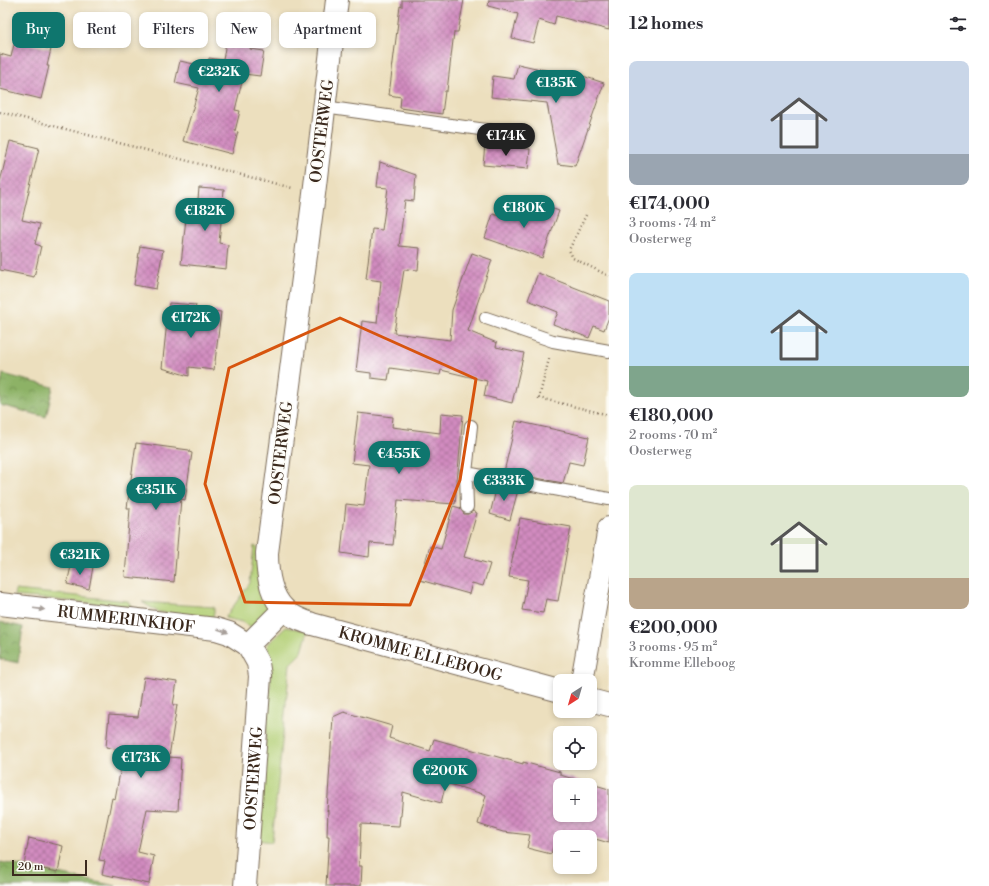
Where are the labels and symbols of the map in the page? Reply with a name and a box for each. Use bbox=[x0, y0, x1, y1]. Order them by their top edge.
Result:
pin: €232K bbox=[191, 59, 247, 93]
pin: €135K bbox=[528, 70, 584, 104]
street label: OOSTERWEG bbox=[306, 78, 338, 184]
pin: €174K bbox=[478, 123, 534, 157]
pin: €180K bbox=[496, 195, 552, 229]
pin: €182K bbox=[177, 198, 233, 232]
pin: €172K bbox=[163, 305, 219, 339]
street label: OOSTERWEG bbox=[265, 400, 297, 506]
pin: €455K bbox=[371, 441, 427, 475]
pin: €333K bbox=[476, 468, 532, 502]
pin: €351K bbox=[128, 477, 184, 511]
pin: €321K bbox=[52, 542, 108, 576]
street label: RUMMERINKHOF bbox=[56, 602, 196, 637]
one-way arrow bbox=[33, 606, 45, 612]
street label: KROMME ELLEBOOG bbox=[336, 623, 505, 686]
one-way arrow bbox=[218, 628, 230, 634]
north arrow bbox=[553, 674, 597, 718]
street label: OOSTERWEG bbox=[240, 725, 267, 831]
pin: €173K bbox=[113, 745, 169, 779]
pin: €200K bbox=[417, 758, 473, 792]
scale bar bbox=[12, 858, 87, 877]

